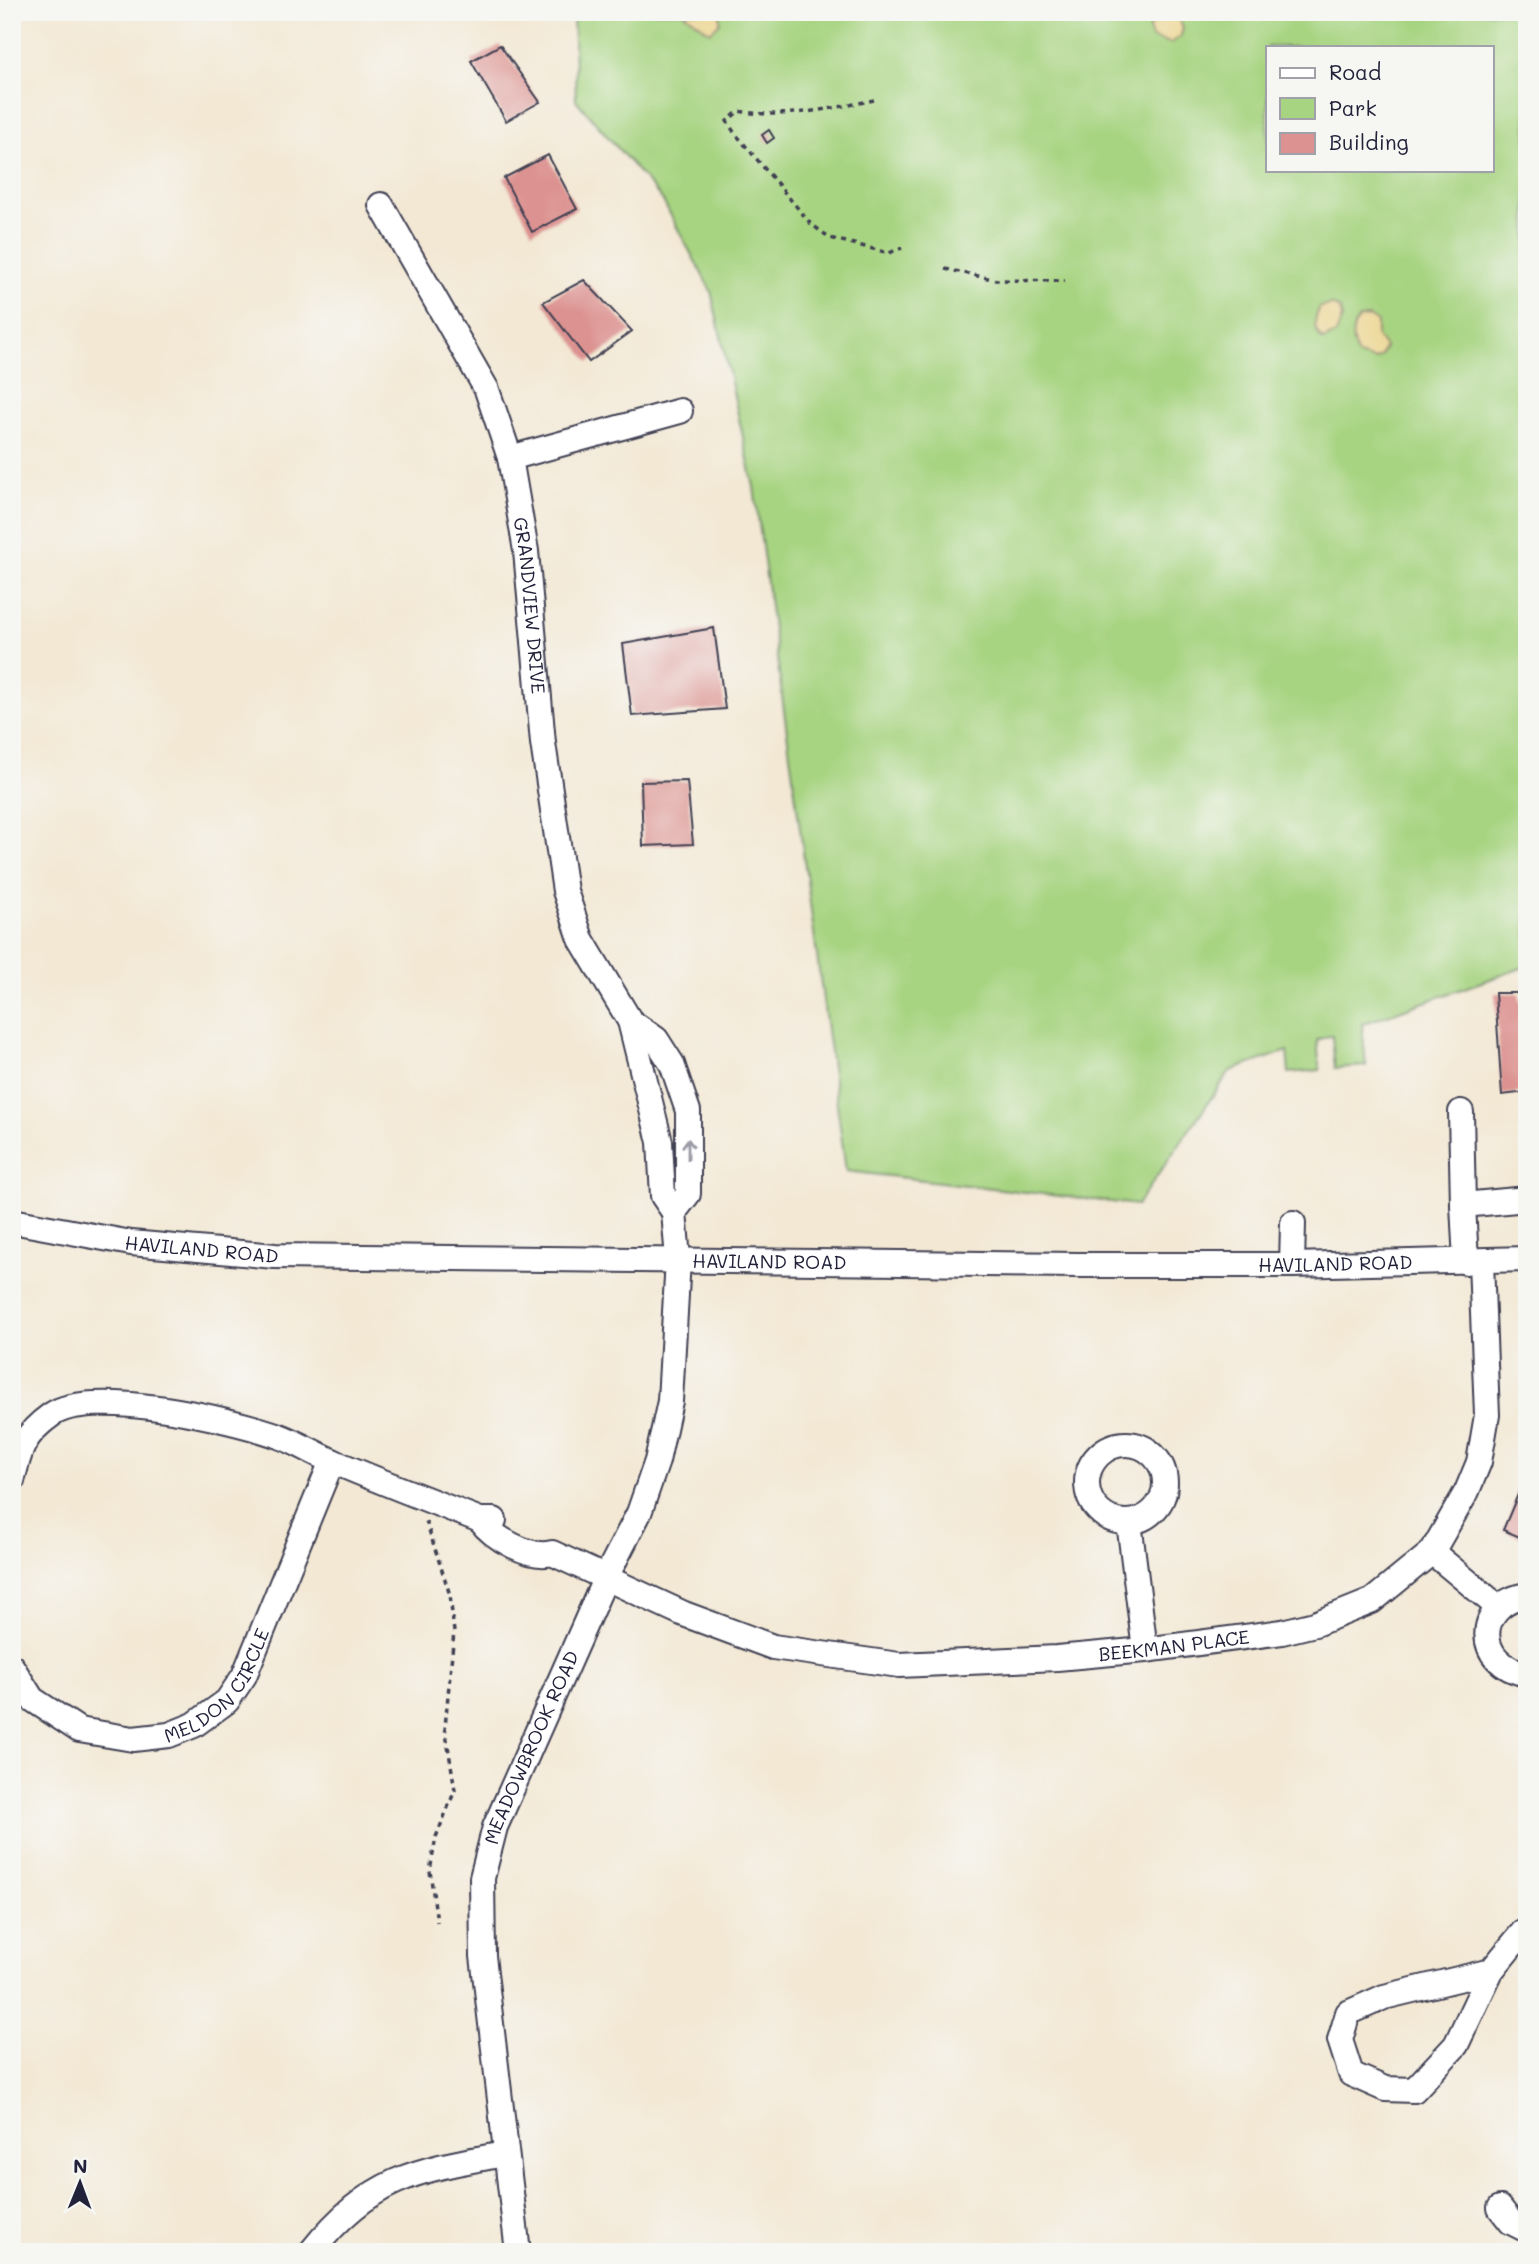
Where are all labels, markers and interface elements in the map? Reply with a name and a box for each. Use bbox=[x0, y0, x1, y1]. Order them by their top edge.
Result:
legend bbox=[1266, 46, 1494, 172]
text: Road bbox=[1329, 58, 1381, 85]
text: Park bbox=[1329, 94, 1377, 121]
text: Building bbox=[1329, 128, 1409, 155]
street label: GRANDVIEW DRIVE bbox=[508, 515, 552, 695]
one-way arrow bbox=[681, 1137, 695, 1160]
street label: HAVILAND ROAD bbox=[124, 1230, 280, 1268]
street label: HAVILAND ROAD bbox=[692, 1248, 847, 1274]
street label: HAVILAND ROAD bbox=[1258, 1249, 1413, 1277]
street label: BEEKMAN PLACE bbox=[1097, 1623, 1251, 1666]
street label: MELDON CIRCLE bbox=[160, 1624, 274, 1748]
street label: MEADOWBROOK ROAD bbox=[478, 1646, 584, 1847]
north arrow bbox=[46, 2148, 116, 2218]
text: N bbox=[73, 2153, 88, 2178]

